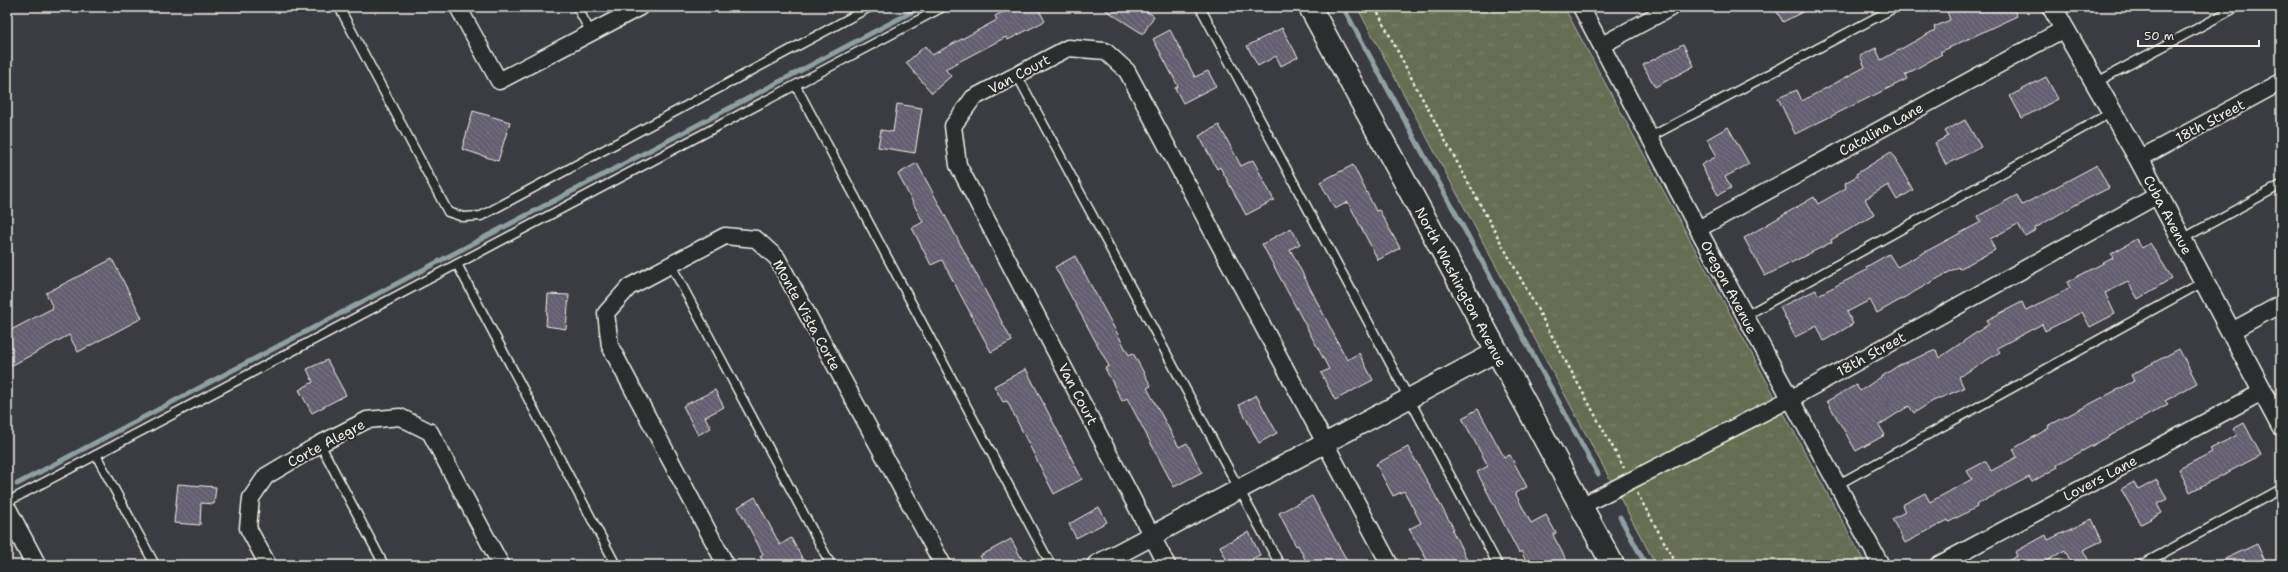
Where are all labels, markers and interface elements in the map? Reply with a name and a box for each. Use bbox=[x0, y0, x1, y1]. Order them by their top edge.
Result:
scale bar bbox=[2138, 22, 2259, 48]
text: 50 m bbox=[2144, 28, 2174, 44]
street label: Van Court bbox=[985, 50, 1053, 98]
street label: 18th Street bbox=[2172, 95, 2248, 147]
street label: Catalina Lane bbox=[1836, 98, 1926, 160]
street label: Cuba Avenue bbox=[2140, 172, 2196, 258]
street label: North Washington Avenue bbox=[1411, 204, 1511, 370]
street label: Oregon Avenue bbox=[1697, 237, 1761, 337]
street label: Monte Vista Corte bbox=[769, 256, 845, 374]
street label: 18th Street bbox=[1834, 328, 1908, 380]
street label: Van Court bbox=[1054, 360, 1102, 428]
street label: Corte Alegre bbox=[284, 415, 368, 471]
street label: Lovers Lane bbox=[2060, 451, 2140, 505]

